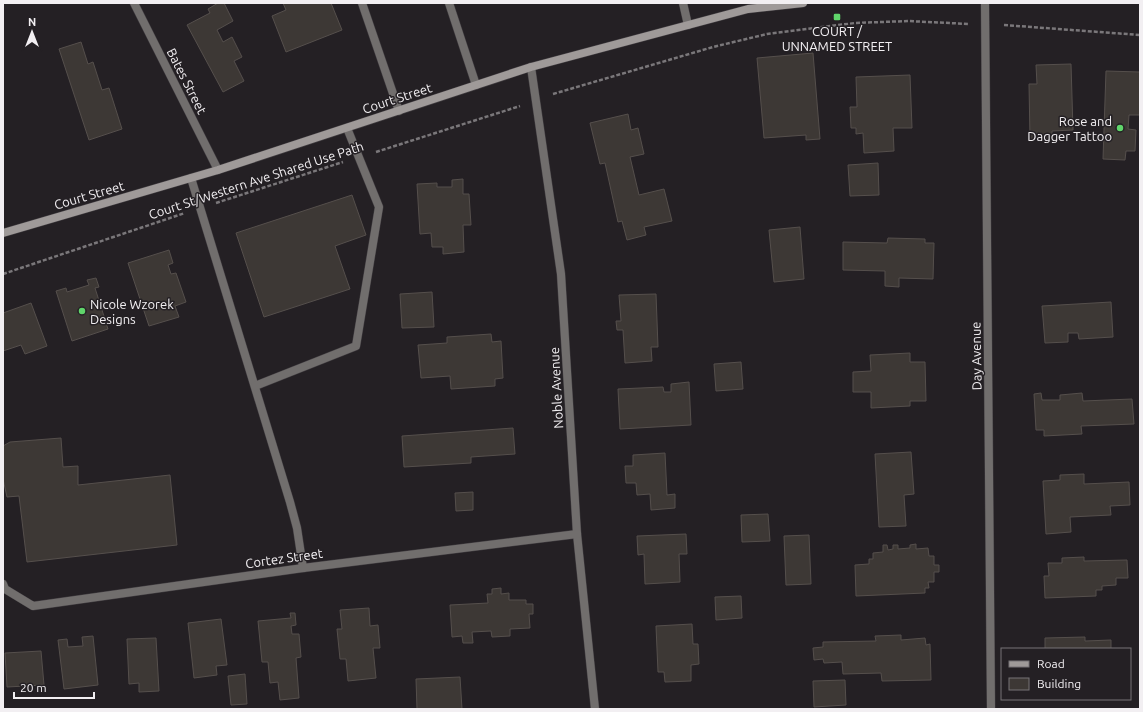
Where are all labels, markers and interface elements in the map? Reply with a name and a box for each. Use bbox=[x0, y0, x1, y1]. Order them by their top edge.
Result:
north arrow bbox=[12, 12, 52, 52]
marker: COURT / UNNAMED STREET bbox=[832, 12, 842, 22]
text: N bbox=[28, 16, 36, 28]
place label: COURT / UNNAMED STREET bbox=[782, 24, 892, 53]
street label: Bates Street bbox=[164, 46, 210, 116]
street label: Court Street bbox=[360, 80, 434, 116]
place label: Rose and Dagger Tattoo bbox=[1027, 114, 1112, 143]
marker: Rose and Dagger Tattoo bbox=[1115, 123, 1125, 133]
street label: Court St/Western Ave Shared Use Path bbox=[147, 139, 365, 221]
street label: Court Street bbox=[52, 178, 126, 212]
place label: Nicole Wzorek Designs bbox=[90, 297, 174, 326]
marker: Nicole Wzorek Designs bbox=[77, 306, 87, 316]
street label: Day Avenue bbox=[968, 321, 984, 391]
street label: Noble Avenue bbox=[547, 347, 565, 429]
street label: Cortez Street bbox=[244, 546, 324, 570]
legend bbox=[1001, 648, 1131, 700]
text: Road bbox=[1037, 657, 1065, 670]
scale bar bbox=[14, 674, 94, 700]
text: Building bbox=[1037, 677, 1081, 690]
text: 20 m bbox=[20, 681, 47, 694]

